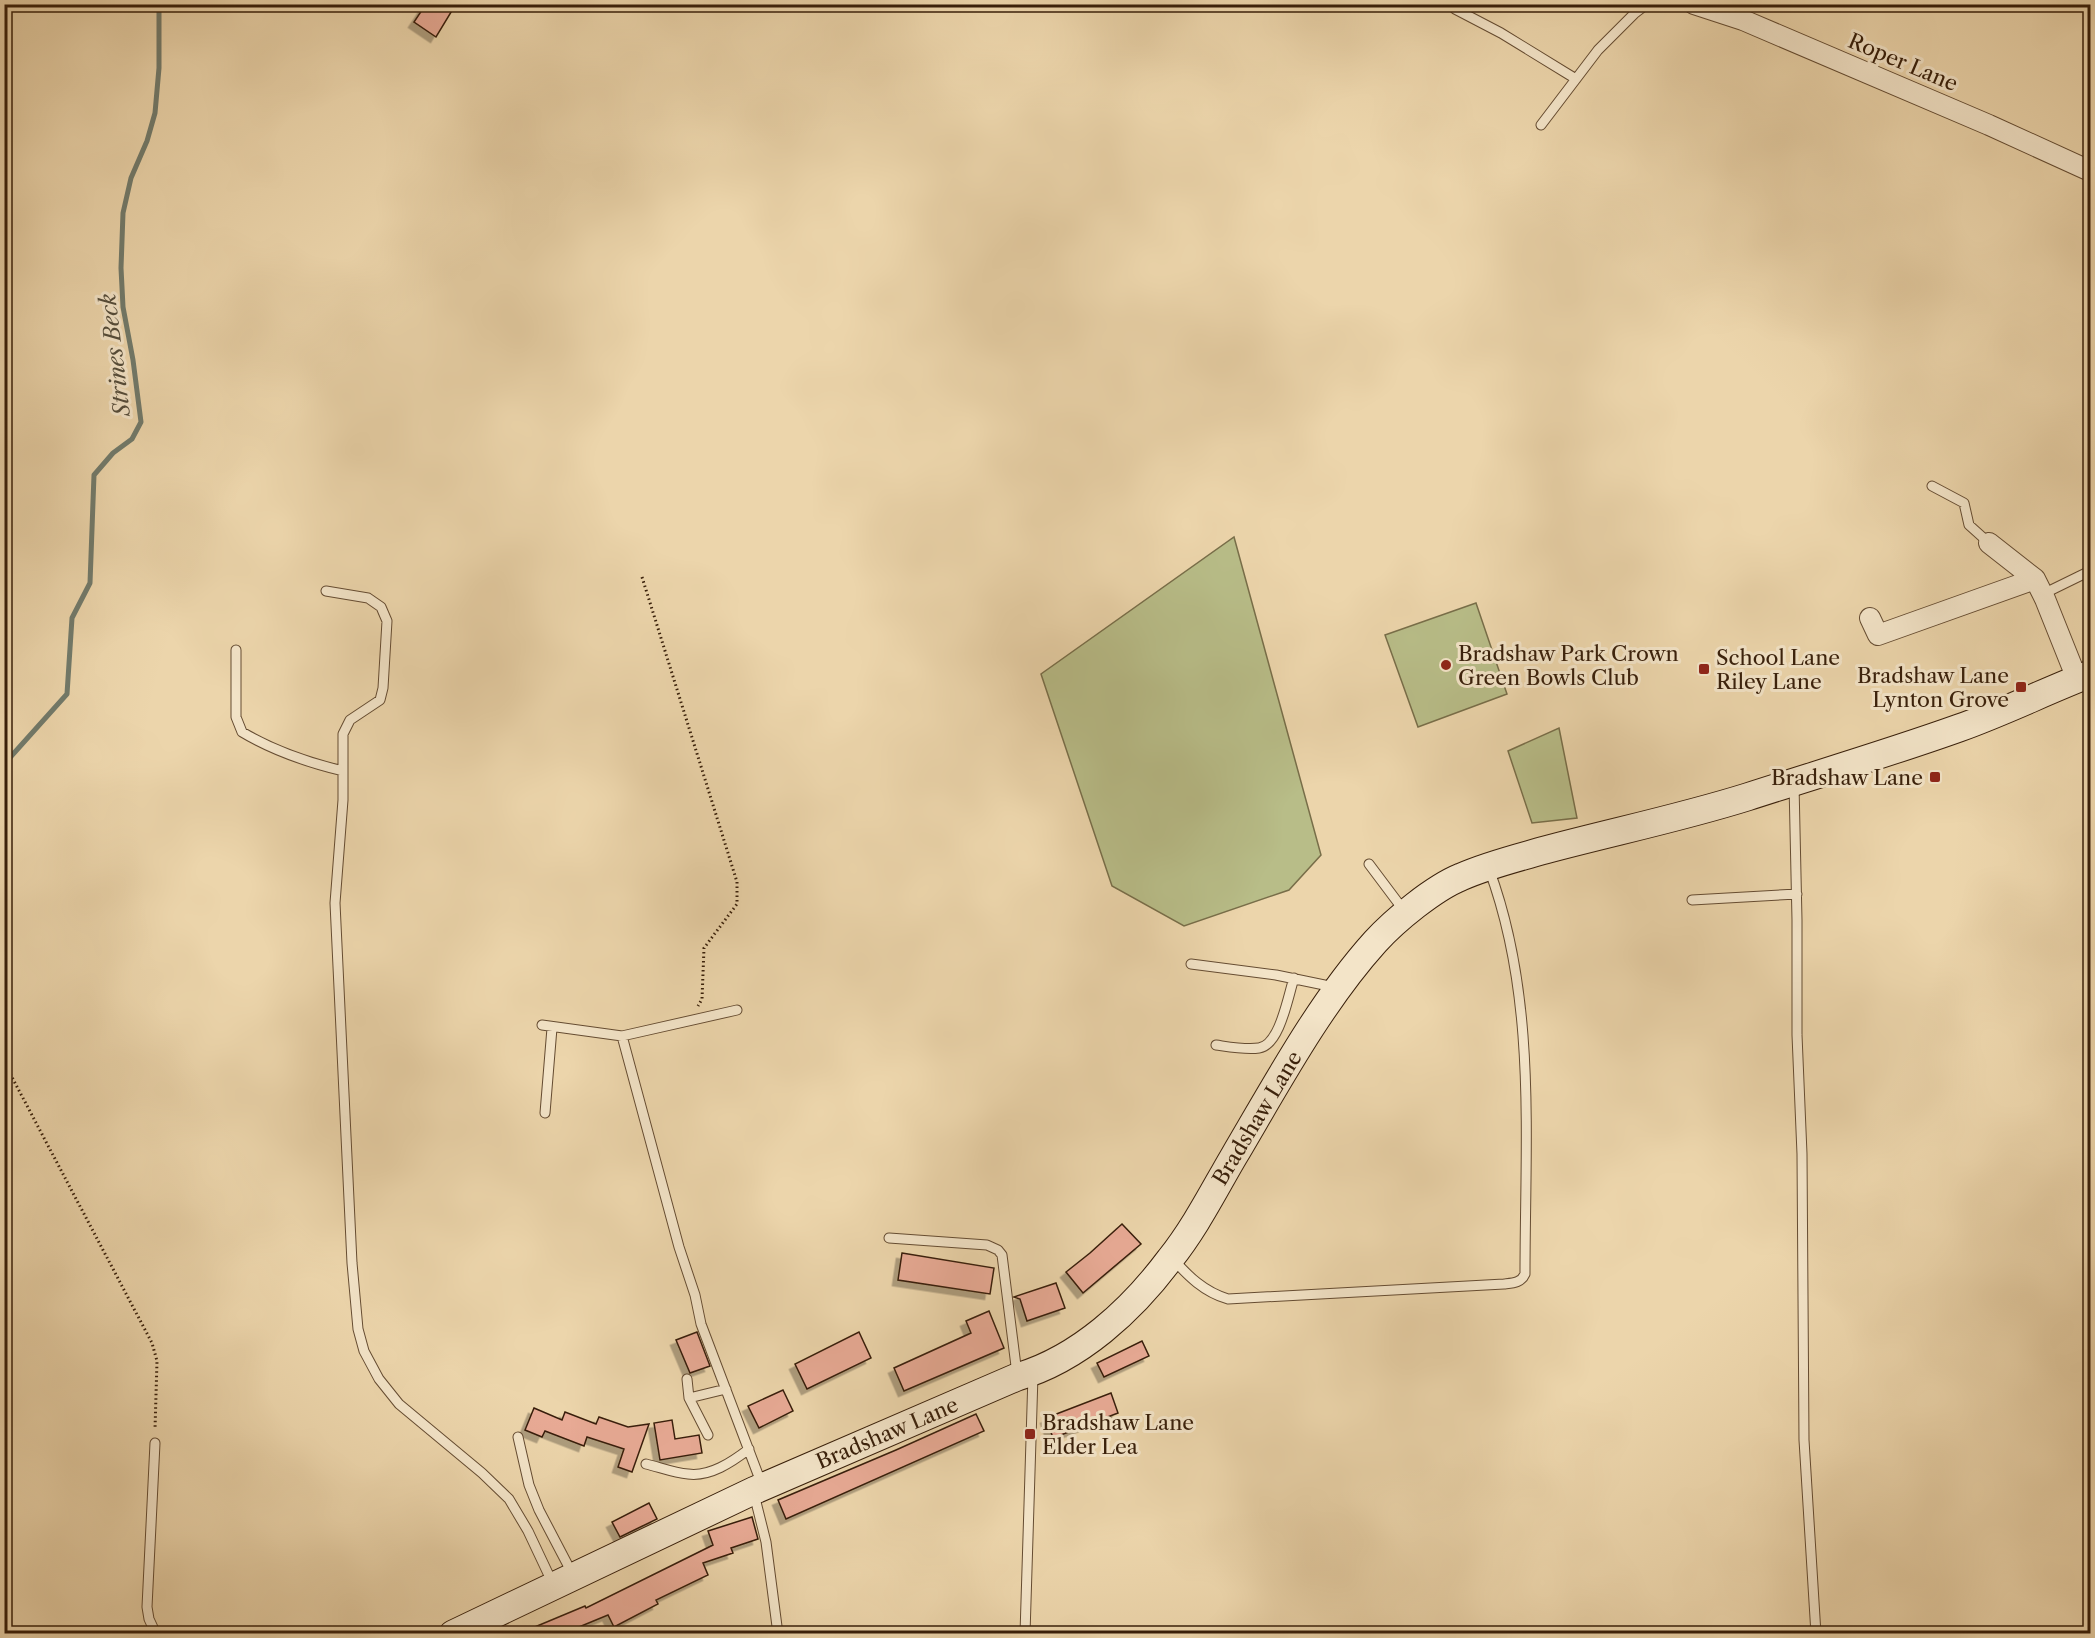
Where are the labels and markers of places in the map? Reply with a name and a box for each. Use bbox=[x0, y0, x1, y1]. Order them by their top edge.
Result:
place label: Bradshaw Park Crown Green Bowls Club bbox=[1458, 641, 1679, 690]
place label: School Lane Riley Lane bbox=[1716, 645, 1840, 694]
marker: Bradshaw Park Crown Green Bowls Club bbox=[1439, 658, 1453, 672]
marker: School Lane Riley Lane bbox=[1697, 662, 1711, 676]
place label: Bradshaw Lane Lynton Grove bbox=[1857, 663, 2009, 712]
marker: Bradshaw Lane Lynton Grove bbox=[2014, 680, 2028, 694]
place label: Bradshaw Lane bbox=[1771, 765, 1923, 790]
marker: Bradshaw Lane bbox=[1928, 770, 1942, 784]
place label: Bradshaw Lane Elder Lea bbox=[1042, 1410, 1194, 1459]
marker: Bradshaw Lane Elder Lea bbox=[1023, 1427, 1037, 1441]

